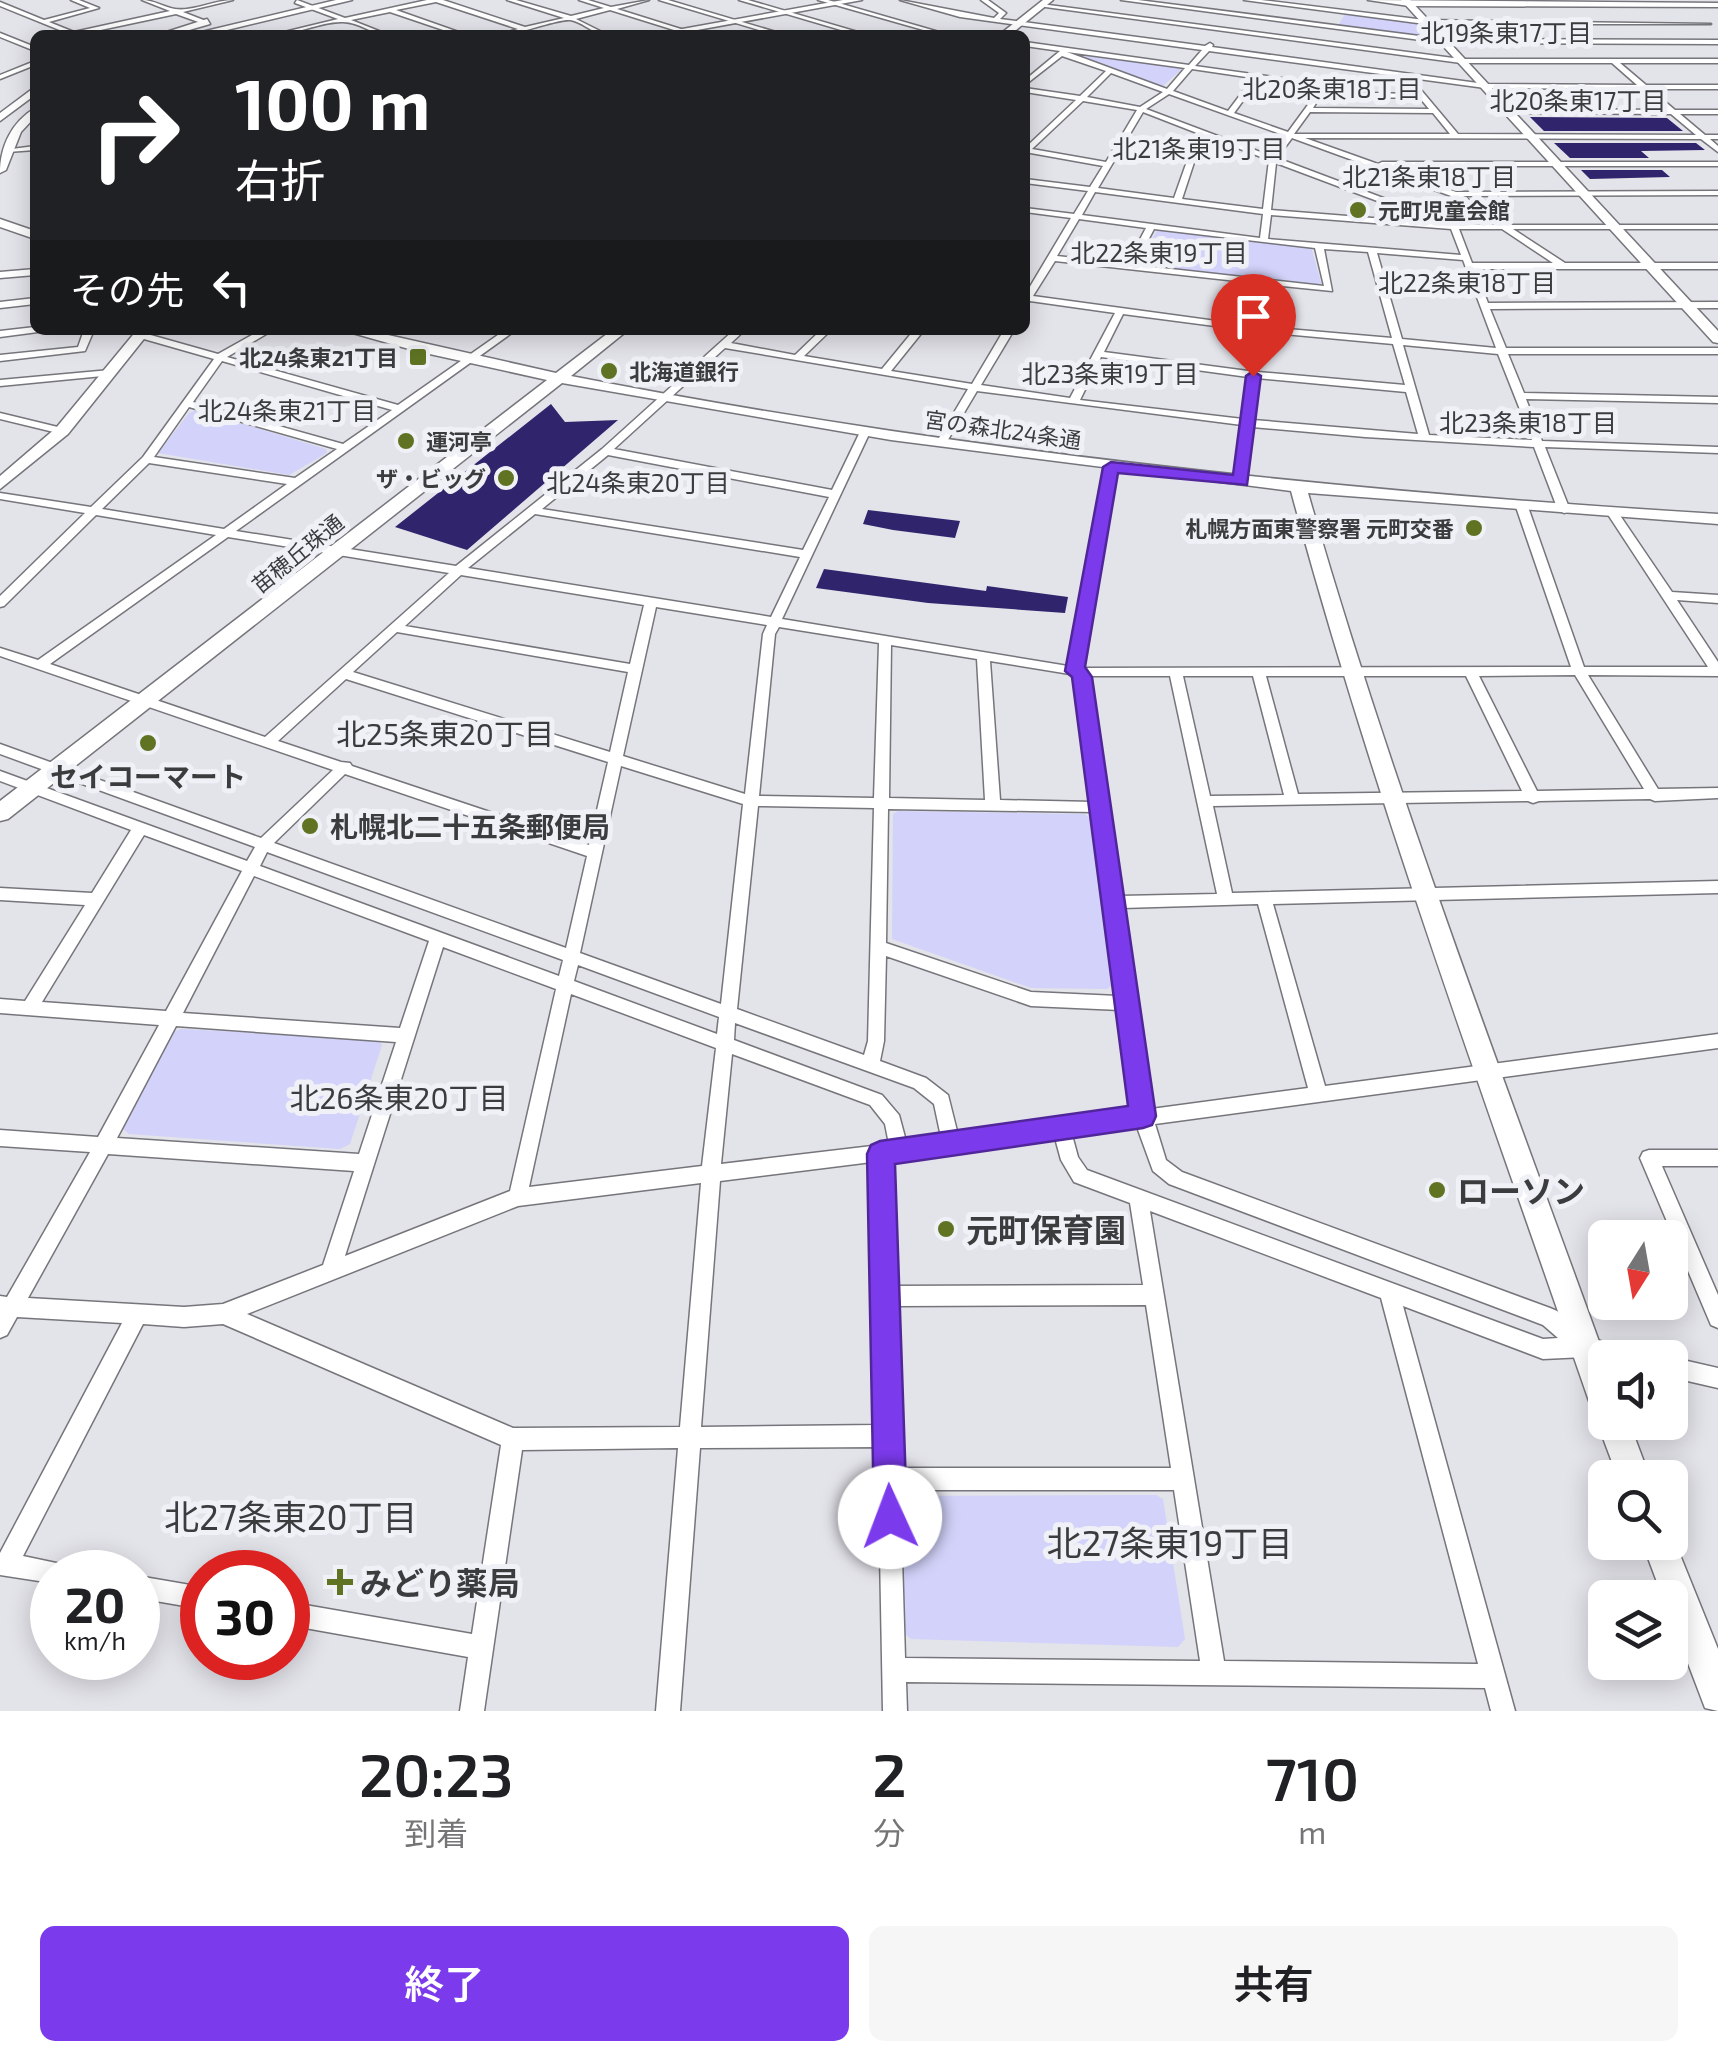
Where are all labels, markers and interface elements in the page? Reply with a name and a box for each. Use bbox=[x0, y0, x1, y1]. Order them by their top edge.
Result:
district label: 北19条東17丁目 bbox=[1420, 17, 1592, 47]
text: 100 m bbox=[235, 60, 430, 144]
icon: right bbox=[70, 70, 200, 200]
district label: 北20条東18丁目 bbox=[1242, 73, 1422, 103]
district label: 北20条東17丁目 bbox=[1490, 85, 1666, 115]
district label: 北21条東19丁目 bbox=[1112, 133, 1286, 163]
text: 右折 bbox=[235, 152, 325, 206]
district label: 北21条東18丁目 bbox=[1342, 161, 1516, 191]
place label: 元町児童会館 bbox=[1378, 197, 1510, 223]
marker: 元町児童会館 bbox=[1347, 199, 1369, 221]
district label: 北22条東19丁目 bbox=[1070, 237, 1248, 267]
icon: left bbox=[204, 260, 259, 315]
text: その先 bbox=[70, 266, 184, 312]
district label: 北22条東18丁目 bbox=[1378, 267, 1556, 297]
pin bbox=[1211, 274, 1296, 377]
icon: arrive bbox=[1226, 289, 1281, 344]
place label: 北24条東21丁目 bbox=[239, 344, 398, 370]
marker: 北24条東21丁目 bbox=[407, 346, 429, 368]
place label: 北海道銀行 bbox=[629, 358, 739, 384]
district label: 北23条東19丁目 bbox=[1021, 358, 1199, 388]
marker: 北海道銀行 bbox=[598, 360, 620, 382]
district label: 北24条東21丁目 bbox=[198, 395, 376, 425]
street label: 宮の森北24条通 bbox=[923, 405, 1083, 453]
district label: 北23条東18丁目 bbox=[1439, 407, 1617, 437]
place label: 運河亭 bbox=[426, 428, 492, 454]
marker: 運河亭 bbox=[395, 430, 417, 452]
place label: ザ・ビッグ bbox=[376, 465, 486, 491]
marker: ザ・ビッグ bbox=[495, 467, 517, 489]
district label: 北24条東20丁目 bbox=[546, 467, 730, 497]
street label: 苗穂丘珠通 bbox=[246, 508, 348, 598]
place label: 札幌方面東警察署 元町交番 bbox=[1185, 515, 1454, 541]
marker: 札幌方面東警察署 元町交番 bbox=[1463, 517, 1485, 539]
district label: 北25条東20丁目 bbox=[336, 715, 554, 751]
marker: セイコーマート bbox=[137, 732, 159, 754]
place label: セイコーマート bbox=[50, 759, 246, 793]
place label: 札幌北二十五条郵便局 bbox=[330, 809, 610, 843]
marker: 札幌北二十五条郵便局 bbox=[299, 815, 321, 837]
district label: 北26条東20丁目 bbox=[290, 1079, 508, 1115]
place label: ローソン bbox=[1457, 1171, 1585, 1209]
marker: ローソン bbox=[1426, 1179, 1448, 1201]
place label: 元町保育園 bbox=[966, 1210, 1126, 1248]
marker: 元町保育園 bbox=[935, 1218, 957, 1240]
north arrow bbox=[1588, 1220, 1688, 1320]
map controls bbox=[1588, 1220, 1688, 1680]
button: sound bbox=[1588, 1340, 1688, 1440]
button: search bbox=[1588, 1460, 1688, 1560]
position arrow bbox=[838, 1465, 942, 1569]
district label: 北27条東20丁目 bbox=[164, 1495, 418, 1537]
district label: 北27条東19丁目 bbox=[1047, 1521, 1293, 1563]
speed limit sign: 30 bbox=[180, 1550, 310, 1680]
place label: みどり薬局 bbox=[360, 1563, 520, 1601]
marker: みどり薬局 bbox=[329, 1571, 351, 1593]
text: 20 bbox=[65, 1573, 125, 1633]
button: layers bbox=[1588, 1580, 1688, 1680]
text: km/h bbox=[64, 1625, 126, 1655]
text: 20:23 bbox=[359, 1737, 513, 1809]
text: 2 bbox=[872, 1737, 907, 1809]
text: 710 bbox=[1266, 1741, 1359, 1813]
text: m bbox=[1298, 1812, 1326, 1850]
text: 到着 bbox=[404, 1813, 468, 1851]
text: 分 bbox=[874, 1813, 906, 1851]
button: 終了 bbox=[40, 1926, 849, 2041]
button: 共有 bbox=[869, 1926, 1678, 2041]

